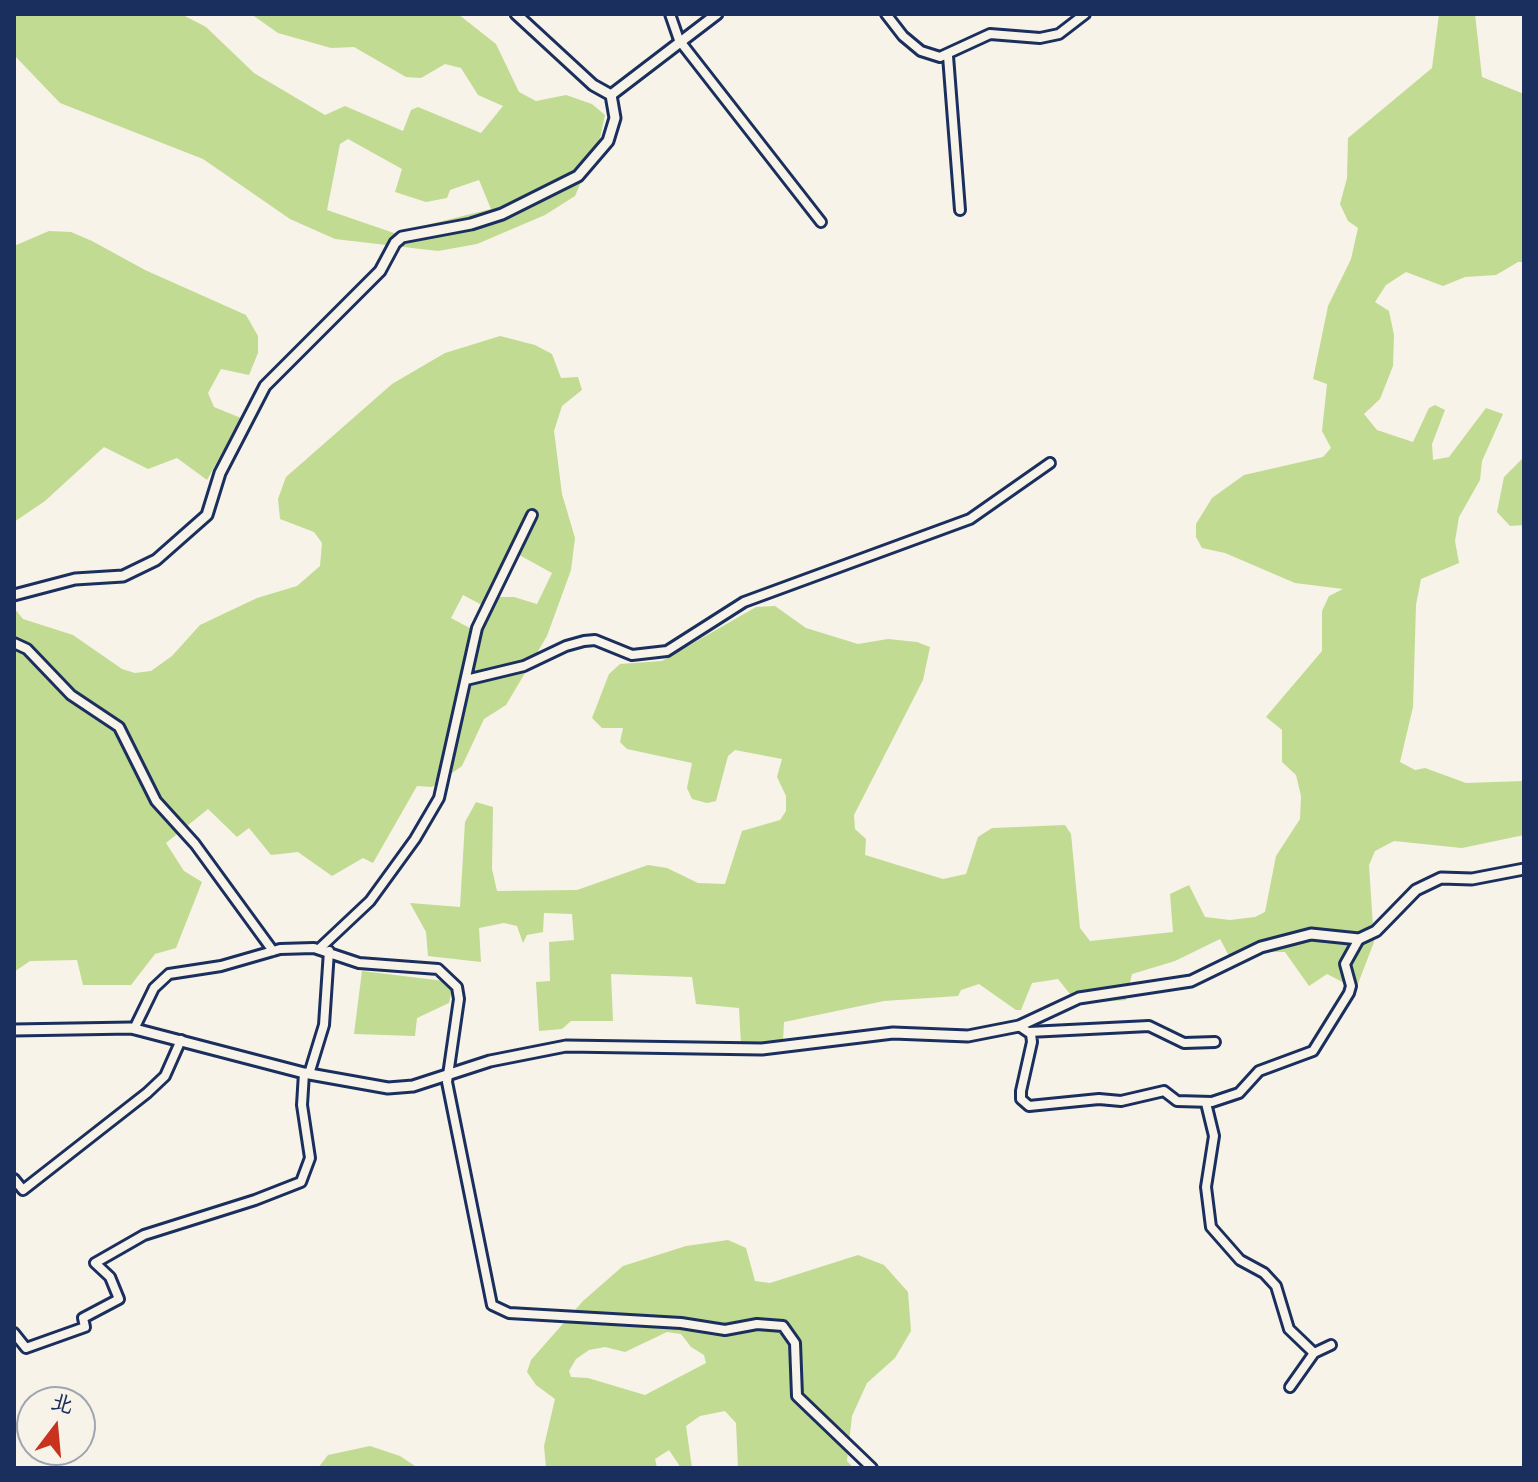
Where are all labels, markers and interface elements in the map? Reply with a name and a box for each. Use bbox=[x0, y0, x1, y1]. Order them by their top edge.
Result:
north arrow bbox=[16, 1386, 96, 1466]
text: 北 bbox=[48, 1388, 76, 1420]

